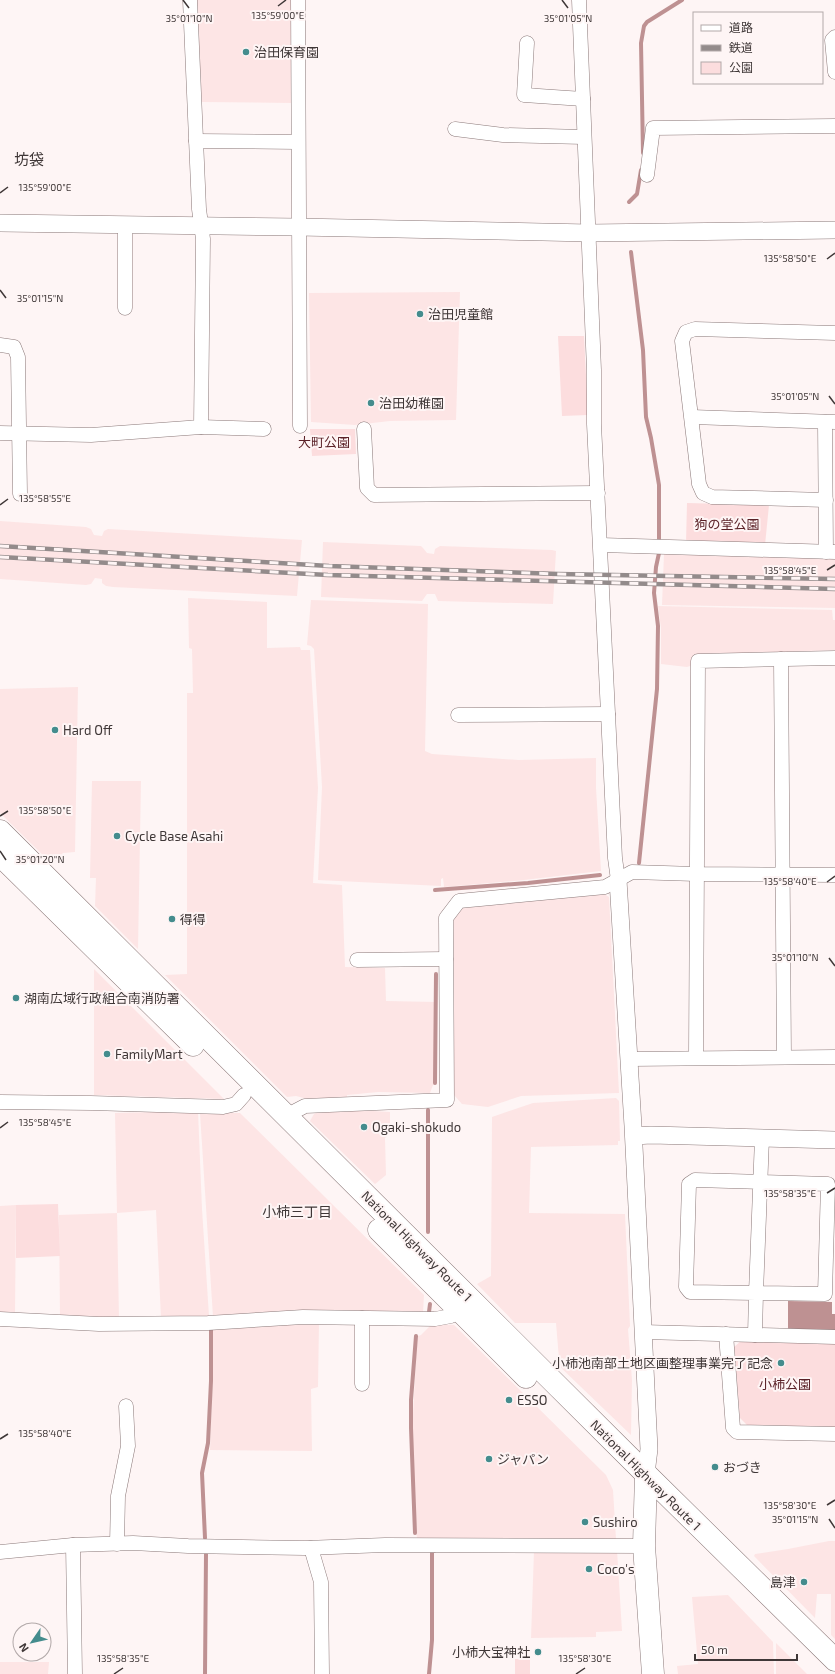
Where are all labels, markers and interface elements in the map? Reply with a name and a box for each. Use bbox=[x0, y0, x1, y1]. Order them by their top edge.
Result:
text: 135°59'00"E bbox=[252, 9, 305, 21]
text: 35°01'10"N bbox=[165, 12, 213, 24]
text: 35°01'05"N bbox=[544, 12, 592, 24]
legend bbox=[693, 12, 823, 84]
text: 道路 bbox=[729, 20, 753, 34]
text: 鉄道 bbox=[729, 40, 753, 54]
place label: 治田保育園 bbox=[254, 44, 319, 60]
marker: 治田保育園 bbox=[241, 47, 251, 57]
text: 公園 bbox=[729, 60, 753, 74]
district label: 坊袋 bbox=[14, 150, 44, 168]
text: 135°59'00"E bbox=[19, 181, 72, 193]
text: 135°58'50"E bbox=[764, 252, 817, 264]
text: 35°01'15"N bbox=[17, 292, 63, 304]
place label: 治田児童館 bbox=[428, 306, 493, 322]
marker: 治田児童館 bbox=[415, 309, 425, 319]
text: 35°01'05"N bbox=[771, 390, 819, 402]
place label: 治田幼稚園 bbox=[379, 395, 444, 411]
marker: 治田幼稚園 bbox=[366, 398, 376, 408]
park label: 大町公園 bbox=[298, 434, 350, 450]
text: 135°58'55"E bbox=[19, 492, 71, 504]
park label: 狗の堂公園 bbox=[694, 516, 760, 532]
text: 135°58'45"E bbox=[764, 564, 817, 576]
place label: Hard Off bbox=[63, 722, 113, 738]
marker: Hard Off bbox=[50, 725, 60, 735]
text: 135°58'50"E bbox=[19, 804, 72, 816]
place label: Cycle Base Asahi bbox=[125, 828, 223, 844]
marker: Cycle Base Asahi bbox=[112, 831, 122, 841]
text: 35°01'20"N bbox=[16, 853, 64, 865]
text: 135°58'40"E bbox=[763, 875, 817, 887]
place label: 得得 bbox=[180, 911, 206, 927]
marker: 得得 bbox=[167, 914, 177, 924]
text: 35°01'10"N bbox=[771, 951, 819, 963]
place label: 湖南広域行政組合南消防署 bbox=[24, 990, 180, 1006]
marker: 湖南広域行政組合南消防署 bbox=[11, 993, 21, 1003]
place label: FamilyMart bbox=[115, 1046, 183, 1062]
marker: FamilyMart bbox=[102, 1049, 112, 1059]
text: 135°58'45"E bbox=[19, 1116, 72, 1128]
place label: Ogaki-shokudo bbox=[372, 1119, 461, 1135]
marker: Ogaki-shokudo bbox=[359, 1122, 369, 1132]
street label: National Highway Route 1 bbox=[358, 1187, 476, 1305]
text: 135°58'35"E bbox=[764, 1187, 816, 1199]
district label: 小柿三丁目 bbox=[262, 1203, 332, 1220]
place label: 小柿池南部土地区画整理事業完了記念 bbox=[552, 1355, 773, 1371]
marker: 小柿池南部土地区画整理事業完了記念 bbox=[776, 1358, 786, 1368]
park label: 小柿公園 bbox=[759, 1376, 811, 1392]
place label: ESSO bbox=[517, 1392, 548, 1408]
marker: ESSO bbox=[504, 1395, 514, 1405]
street label: National Highway Route 1 bbox=[587, 1416, 705, 1534]
text: 135°58'40"E bbox=[18, 1427, 72, 1439]
place label: ジャパン bbox=[497, 1451, 549, 1467]
marker: ジャパン bbox=[484, 1454, 494, 1464]
place label: おづき bbox=[723, 1459, 762, 1475]
marker: おづき bbox=[710, 1462, 720, 1472]
text: 135°58'30"E bbox=[764, 1499, 817, 1511]
text: 35°01'15"N bbox=[772, 1513, 818, 1525]
place label: Sushiro bbox=[593, 1514, 638, 1530]
marker: Sushiro bbox=[580, 1517, 590, 1527]
place label: Coco's bbox=[597, 1561, 635, 1577]
marker: Coco's bbox=[584, 1564, 594, 1574]
place label: 島津 bbox=[770, 1574, 796, 1590]
marker: 島津 bbox=[799, 1577, 809, 1587]
north arrow bbox=[12, 1622, 52, 1662]
scale bar bbox=[695, 1636, 797, 1662]
text: N bbox=[16, 1641, 31, 1655]
text: 50 m bbox=[701, 1642, 728, 1656]
place label: 小柿大宝神社 bbox=[452, 1644, 530, 1660]
marker: 小柿大宝神社 bbox=[533, 1647, 543, 1657]
text: 135°58'35"E bbox=[97, 1652, 149, 1664]
text: 135°58'30"E bbox=[559, 1652, 612, 1664]

